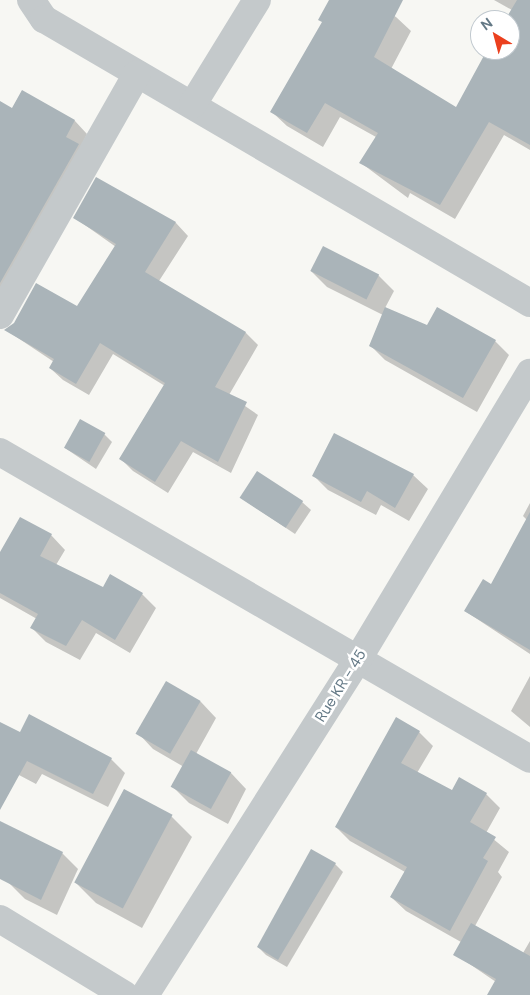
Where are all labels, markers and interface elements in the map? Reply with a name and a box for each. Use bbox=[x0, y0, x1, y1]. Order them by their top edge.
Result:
north arrow bbox=[470, 10, 520, 60]
text: N bbox=[477, 14, 496, 34]
street label: Rue KR - 45 bbox=[312, 646, 370, 726]

